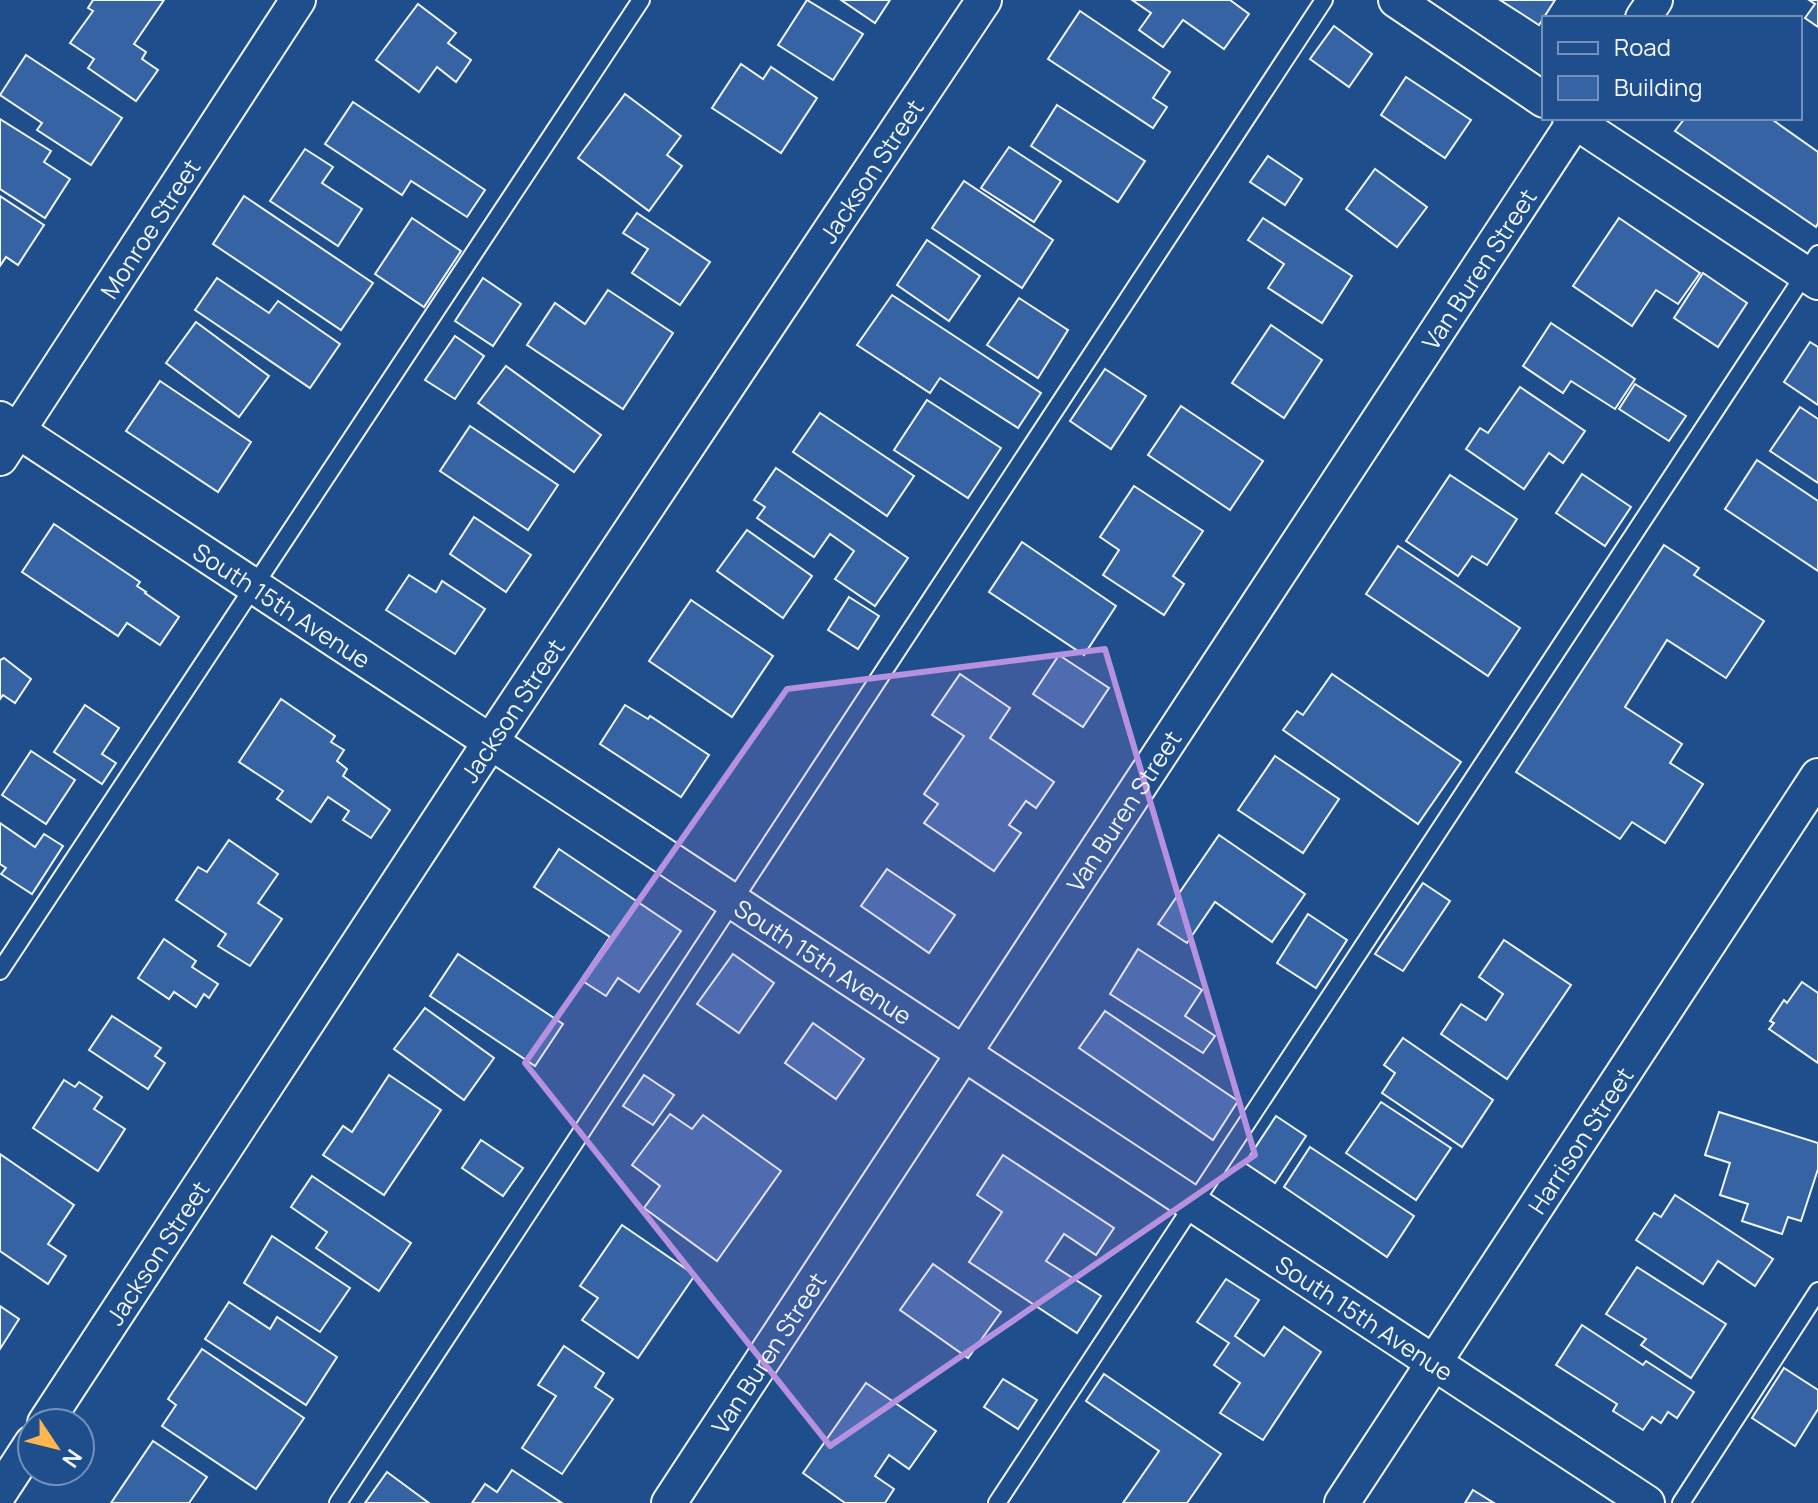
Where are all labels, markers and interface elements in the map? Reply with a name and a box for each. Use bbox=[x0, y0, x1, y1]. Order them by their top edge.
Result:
legend bbox=[1542, 16, 1802, 120]
text: Road bbox=[1614, 30, 1671, 63]
text: Building bbox=[1614, 70, 1702, 103]
street label: Jackson Street bbox=[811, 92, 930, 249]
street label: Monroe Street bbox=[92, 152, 207, 305]
street label: Van Buren Street bbox=[1413, 182, 1543, 356]
street label: South 15th Avenue bbox=[187, 534, 377, 675]
street label: Jackson Street bbox=[452, 632, 571, 788]
street label: Van Buren Street bbox=[1058, 724, 1188, 898]
street label: South 15th Avenue bbox=[728, 891, 919, 1032]
street label: Harrison Street bbox=[1520, 1060, 1640, 1220]
street label: Jackson Street bbox=[97, 1174, 216, 1331]
street label: South 15th Avenue bbox=[1270, 1247, 1460, 1388]
street label: Van Buren Street bbox=[703, 1265, 833, 1440]
north arrow bbox=[16, 1407, 96, 1487]
text: N bbox=[56, 1443, 89, 1474]

